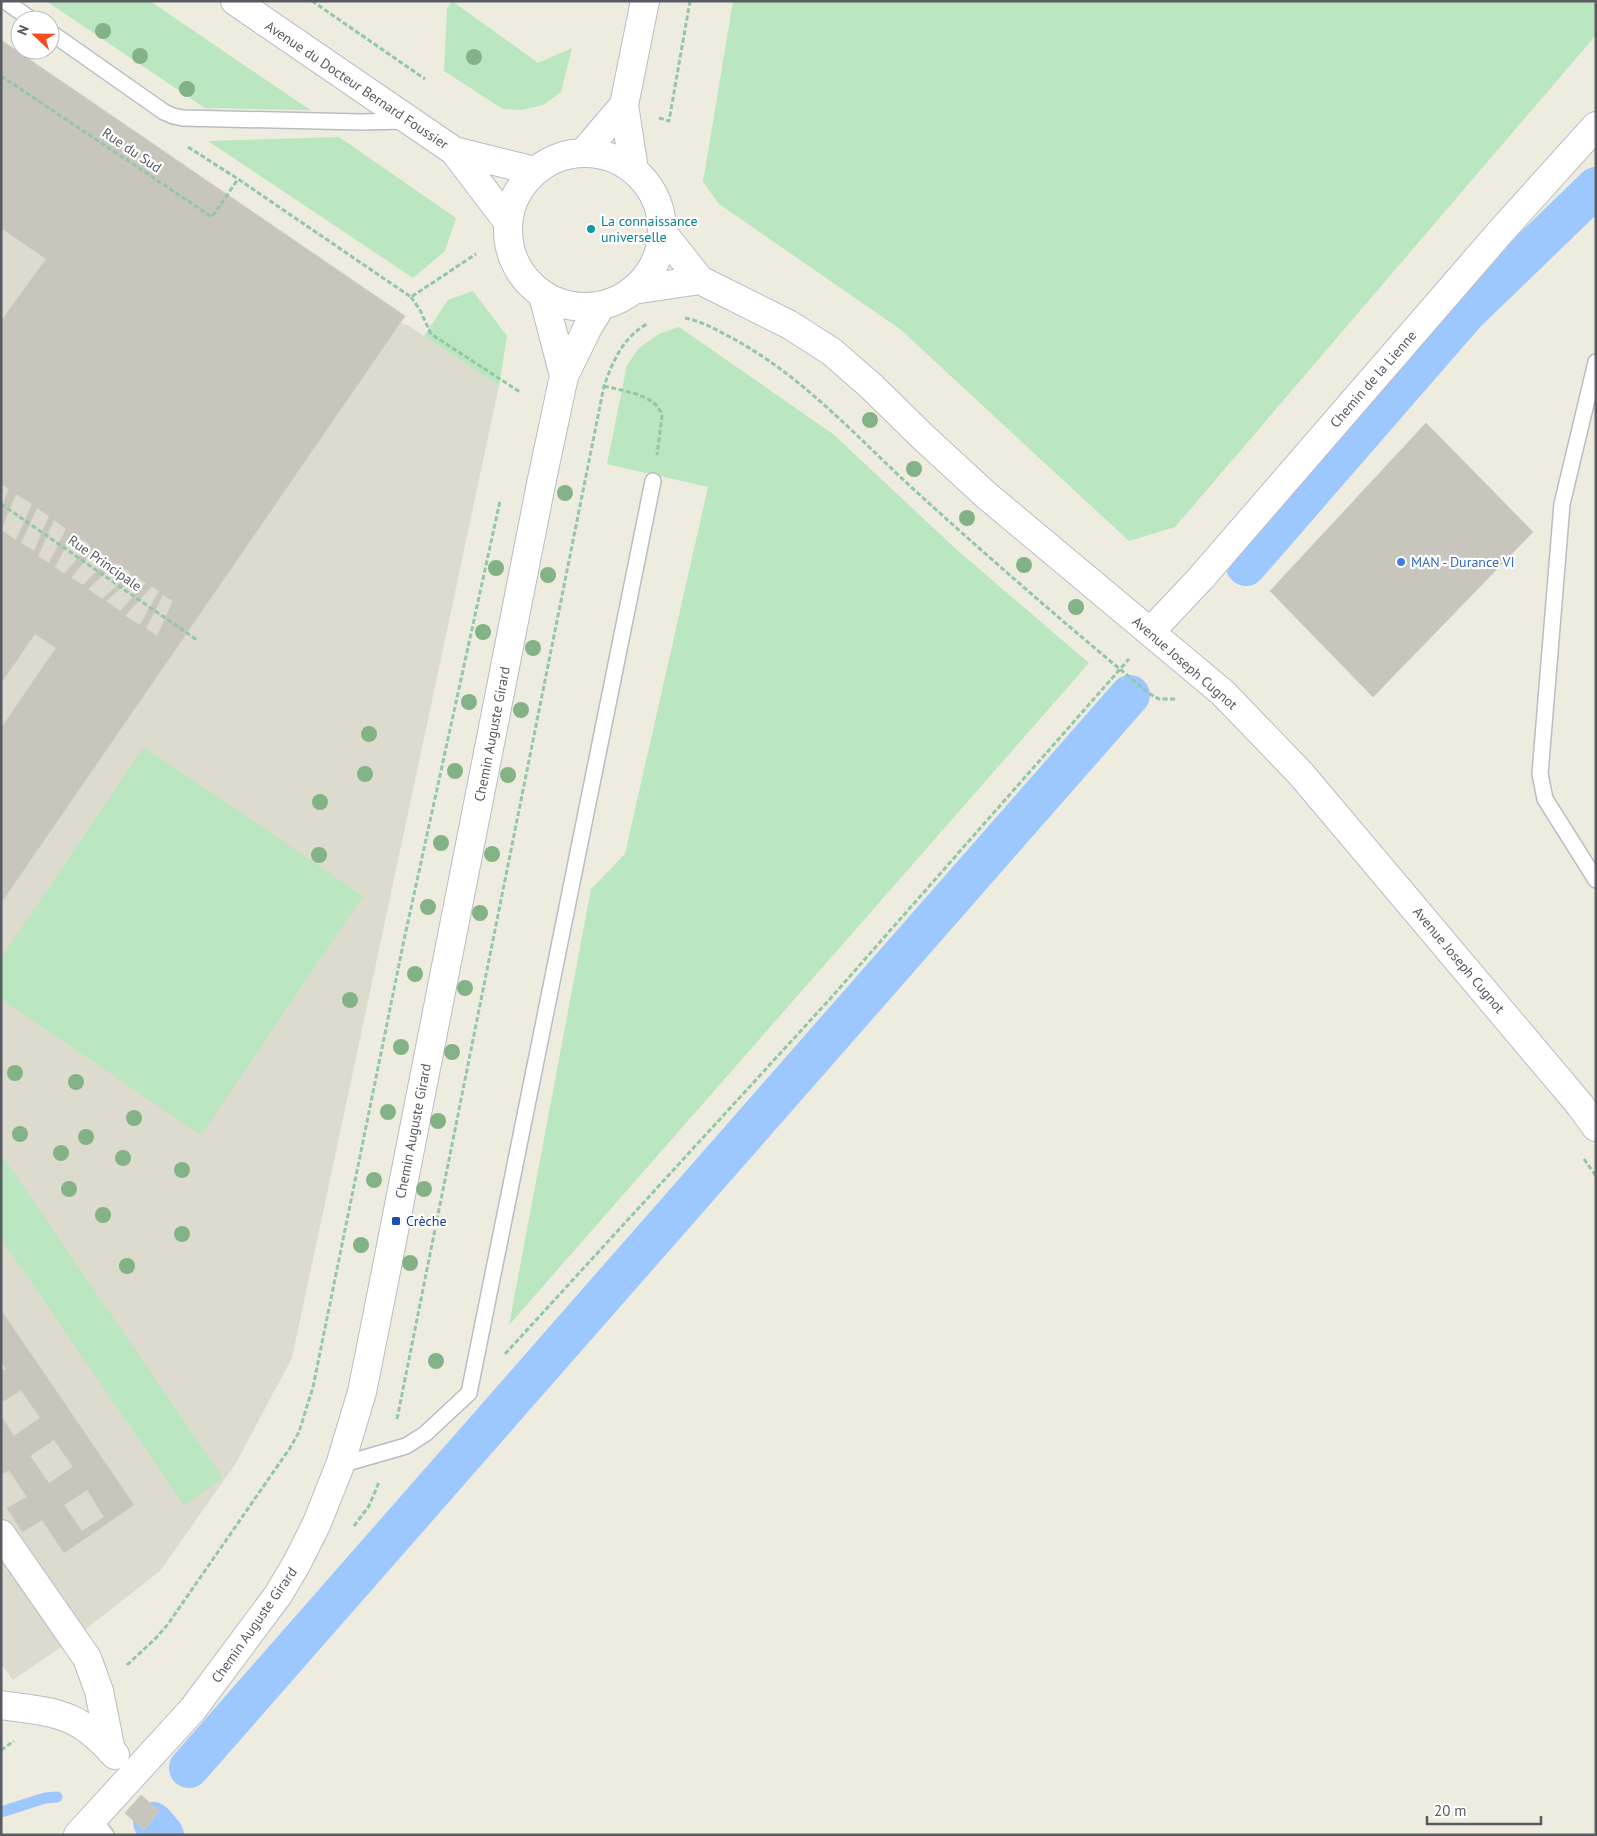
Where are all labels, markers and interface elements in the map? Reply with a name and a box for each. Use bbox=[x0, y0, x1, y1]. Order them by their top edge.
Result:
north arrow bbox=[10, 10, 60, 60]
street label: Avenue du Docteur Bernard Foussier bbox=[262, 17, 452, 153]
text: N bbox=[13, 22, 33, 38]
street label: Rue du Sud bbox=[99, 124, 165, 176]
place label: La connaissance universelle bbox=[601, 212, 698, 246]
marker: La connaissance universelle bbox=[585, 223, 597, 235]
street label: Chemin de la Lienne bbox=[1326, 327, 1420, 431]
street label: Rue Principale bbox=[65, 531, 145, 595]
place label: MAN - Durance VI bbox=[1411, 553, 1514, 571]
marker: MAN - Durance VI bbox=[1395, 556, 1407, 568]
street label: Avenue Joseph Cugnot bbox=[1129, 612, 1242, 714]
street label: Chemin Auguste Girard bbox=[470, 665, 514, 803]
street label: Avenue Joseph Cugnot bbox=[1409, 903, 1509, 1017]
street label: Chemin Auguste Girard bbox=[391, 1062, 435, 1200]
place label: Crèche bbox=[406, 1212, 447, 1230]
marker: Crèche bbox=[390, 1215, 402, 1227]
street label: Chemin Auguste Girard bbox=[207, 1564, 301, 1686]
scale bar bbox=[1427, 1794, 1541, 1826]
text: 20 m bbox=[1434, 1801, 1467, 1820]

